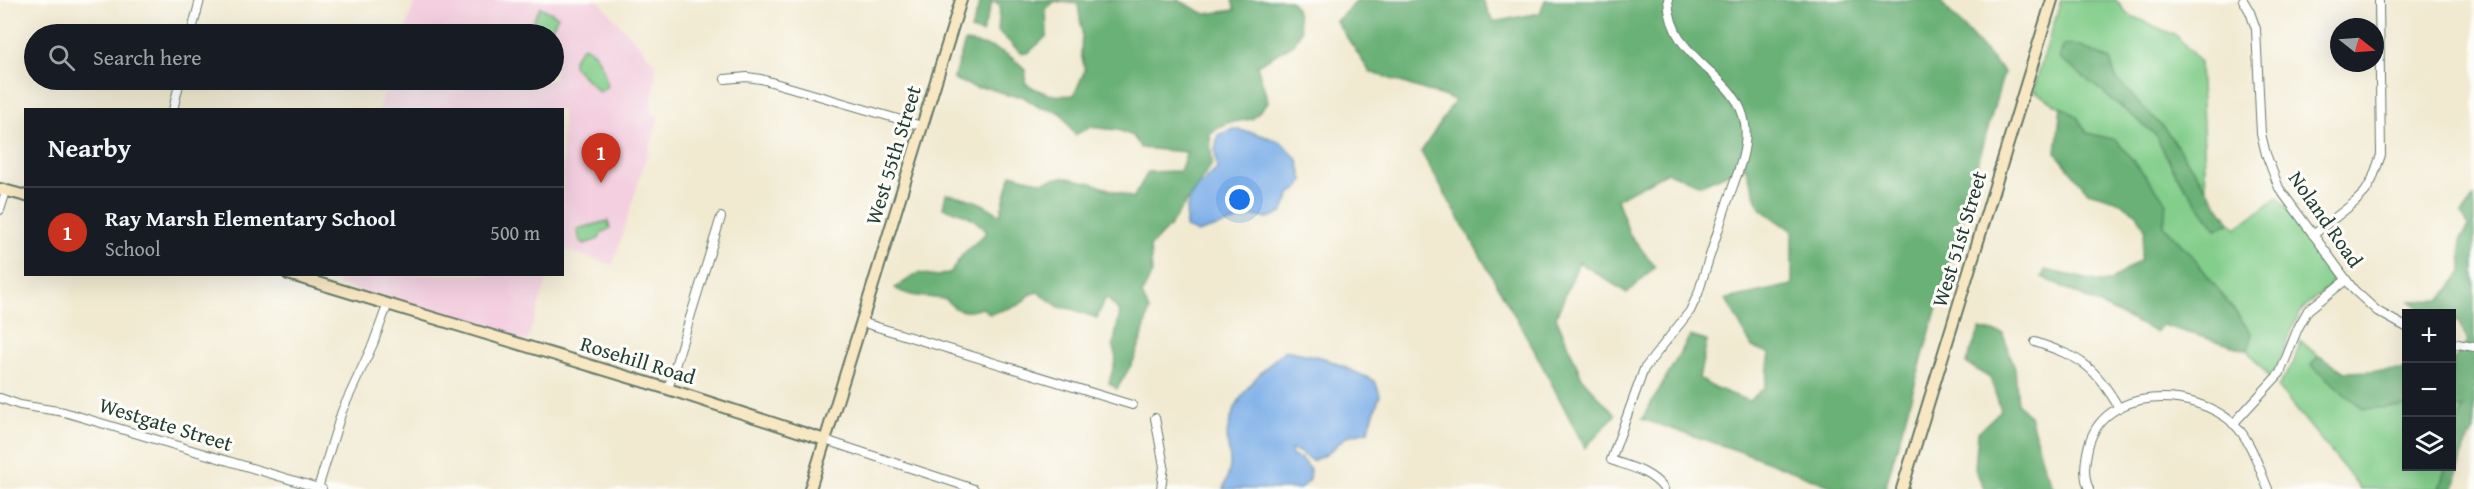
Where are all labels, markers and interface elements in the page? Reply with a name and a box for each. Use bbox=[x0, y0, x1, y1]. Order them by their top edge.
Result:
north arrow bbox=[2330, 18, 2384, 72]
search box bbox=[24, 24, 564, 90]
icon: search bbox=[45, 41, 78, 74]
text: Search here bbox=[93, 41, 202, 73]
street label: West 55th Street bbox=[857, 81, 929, 229]
text: Nearby bbox=[48, 128, 131, 167]
pin: 1 bbox=[582, 134, 620, 183]
street label: Noland Road bbox=[2281, 164, 2371, 274]
street label: West 51st Street bbox=[1924, 166, 1995, 311]
your location bbox=[1225, 185, 1254, 214]
text: Ray Marsh Elementary School bbox=[105, 202, 396, 234]
text: 1 bbox=[62, 218, 73, 247]
text: 500 m bbox=[490, 218, 540, 247]
text: School bbox=[105, 234, 161, 263]
map controls bbox=[2402, 309, 2456, 471]
button: + bbox=[2402, 309, 2456, 363]
street label: Rosehill Road bbox=[577, 328, 700, 392]
button: − bbox=[2402, 363, 2456, 417]
street label: Westgate Street bbox=[95, 389, 237, 459]
button: layers bbox=[2402, 417, 2456, 471]

